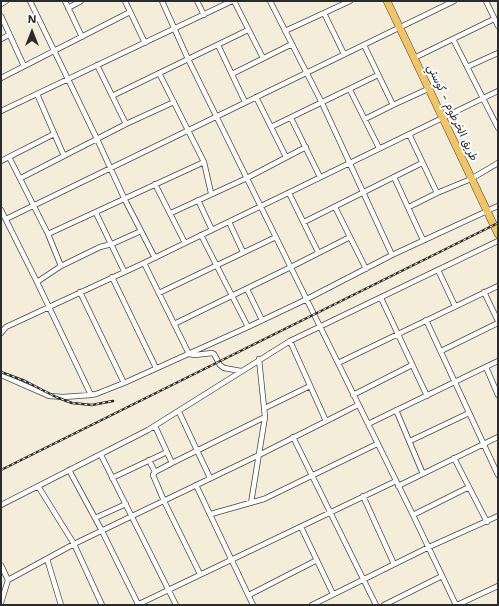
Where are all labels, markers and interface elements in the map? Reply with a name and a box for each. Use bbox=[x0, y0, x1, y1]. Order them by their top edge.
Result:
north arrow bbox=[12, 12, 52, 52]
text: N bbox=[28, 12, 36, 27]
street label: طريق الخرطوم - كوستي bbox=[424, 63, 480, 163]

